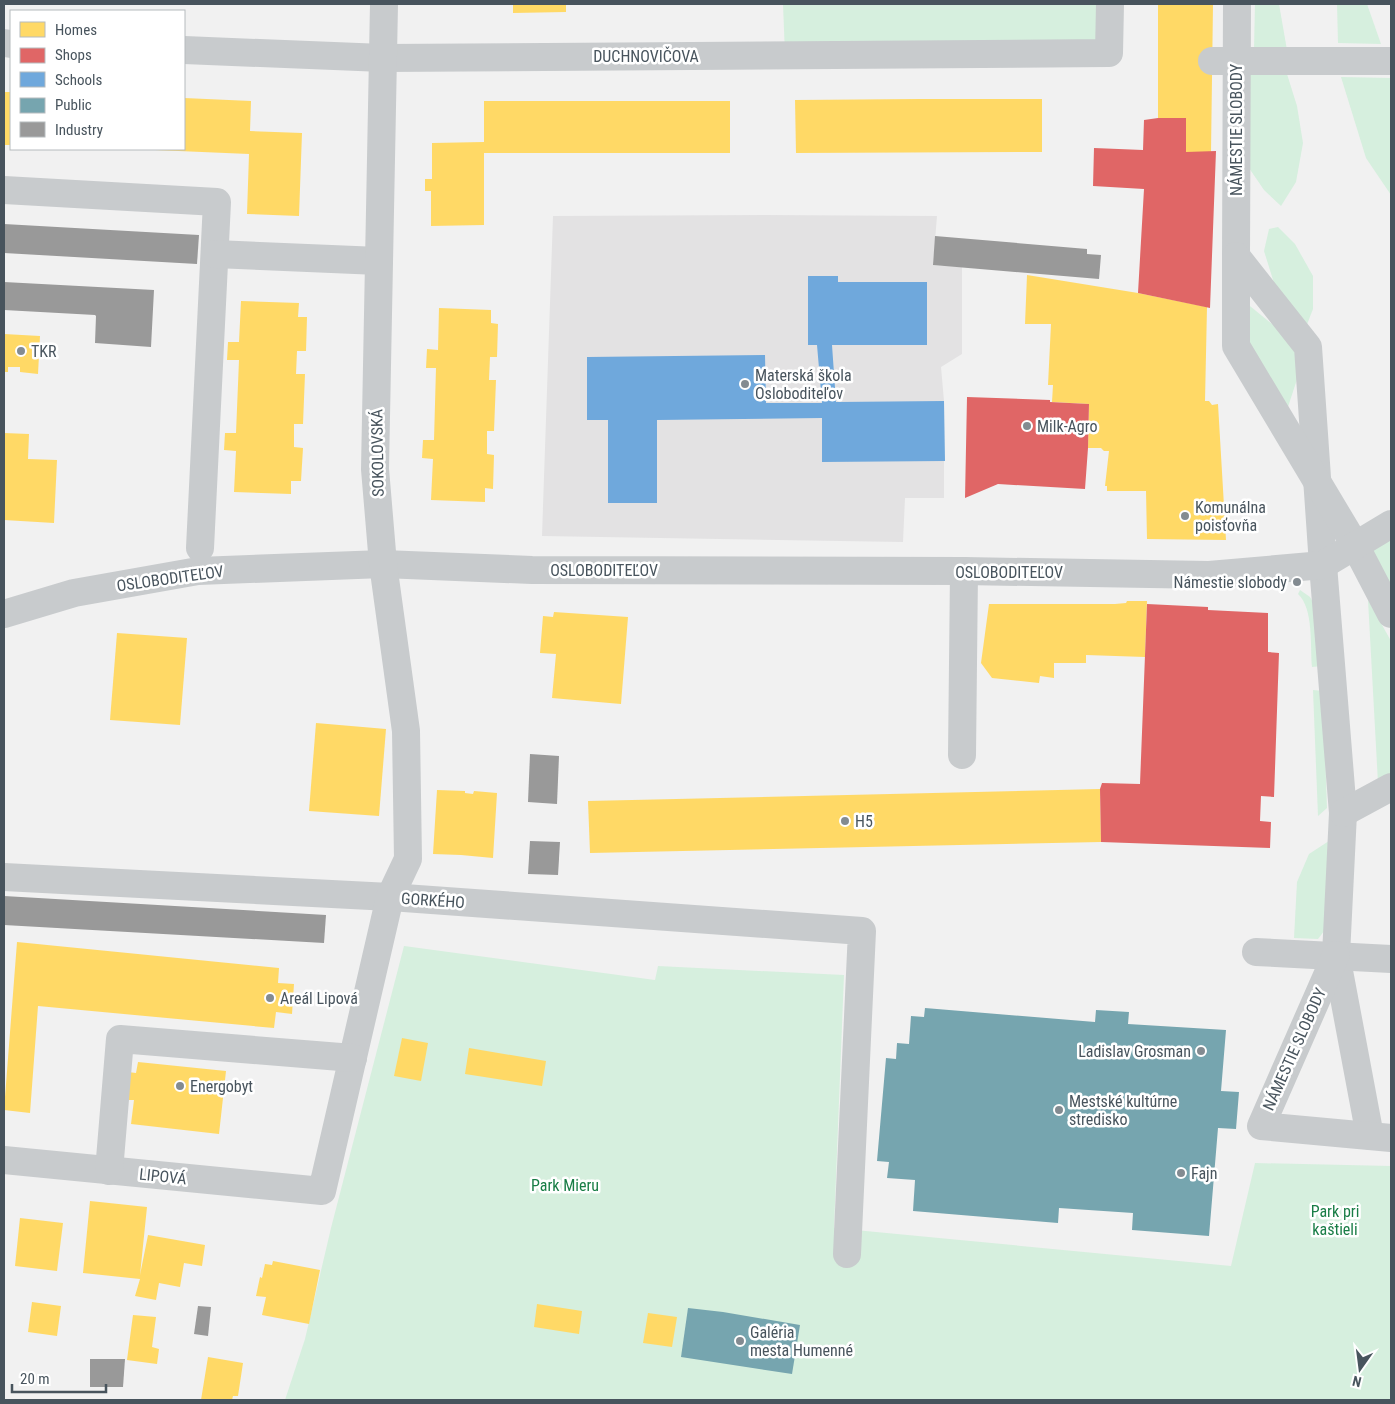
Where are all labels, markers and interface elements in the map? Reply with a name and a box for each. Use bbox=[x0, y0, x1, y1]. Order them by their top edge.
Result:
legend bbox=[10, 10, 185, 150]
text: Homes bbox=[55, 21, 97, 39]
text: Shops bbox=[55, 46, 92, 64]
street label: DUCHNOVIČOVA bbox=[593, 46, 699, 66]
street label: NÁMESTIE SLOBODY bbox=[1227, 63, 1246, 196]
text: Schools bbox=[55, 71, 102, 89]
text: Public bbox=[55, 96, 92, 114]
text: Industry bbox=[55, 121, 103, 139]
place label: TKR bbox=[31, 342, 57, 361]
marker: TKR bbox=[15, 345, 27, 357]
place label: Materská škola Osloboditeľov bbox=[755, 366, 852, 403]
marker: Materská škola Osloboditeľov bbox=[739, 378, 751, 390]
street label: SOKOLOVSKÁ bbox=[367, 409, 388, 497]
place label: Milk-Agro bbox=[1037, 417, 1097, 436]
marker: Milk-Agro bbox=[1021, 420, 1033, 432]
place label: Komunálna poisťovňa bbox=[1195, 498, 1266, 535]
marker: Komunálna poisťovňa bbox=[1179, 510, 1191, 522]
street label: OSLOBODITEĽOV bbox=[550, 561, 658, 580]
street label: OSLOBODITEĽOV bbox=[115, 562, 225, 595]
street label: OSLOBODITEĽOV bbox=[955, 563, 1063, 582]
place label: Námestie slobody bbox=[1173, 573, 1287, 592]
marker: Námestie slobody bbox=[1291, 576, 1303, 588]
place label: H5 bbox=[855, 812, 873, 831]
marker: H5 bbox=[839, 815, 851, 827]
street label: GORKÉHO bbox=[400, 889, 465, 912]
street label: NÁMESTIE SLOBODY bbox=[1259, 984, 1330, 1113]
place label: Areál Lipová bbox=[280, 989, 358, 1008]
marker: Areál Lipová bbox=[264, 992, 276, 1004]
place label: Ladislav Grosman bbox=[1078, 1042, 1191, 1061]
marker: Ladislav Grosman bbox=[1195, 1045, 1207, 1057]
place label: Energobyt bbox=[190, 1077, 253, 1096]
marker: Energobyt bbox=[174, 1080, 186, 1092]
place label: Mestské kultúrne stredisko bbox=[1069, 1092, 1177, 1129]
marker: Mestské kultúrne stredisko bbox=[1053, 1104, 1065, 1116]
place label: Fajn bbox=[1191, 1164, 1217, 1183]
street label: LIPOVÁ bbox=[138, 1165, 188, 1188]
marker: Fajn bbox=[1175, 1167, 1187, 1179]
park label: Park Mieru bbox=[531, 1176, 599, 1195]
park label: Park pri kaštieli bbox=[1311, 1202, 1359, 1239]
place label: Galéria mesta Humenné bbox=[750, 1323, 853, 1360]
marker: Galéria mesta Humenné bbox=[734, 1335, 746, 1347]
north arrow bbox=[1335, 1344, 1385, 1394]
scale bar bbox=[12, 1362, 106, 1394]
text: 20 m bbox=[20, 1370, 50, 1388]
text: N bbox=[1351, 1373, 1363, 1390]

